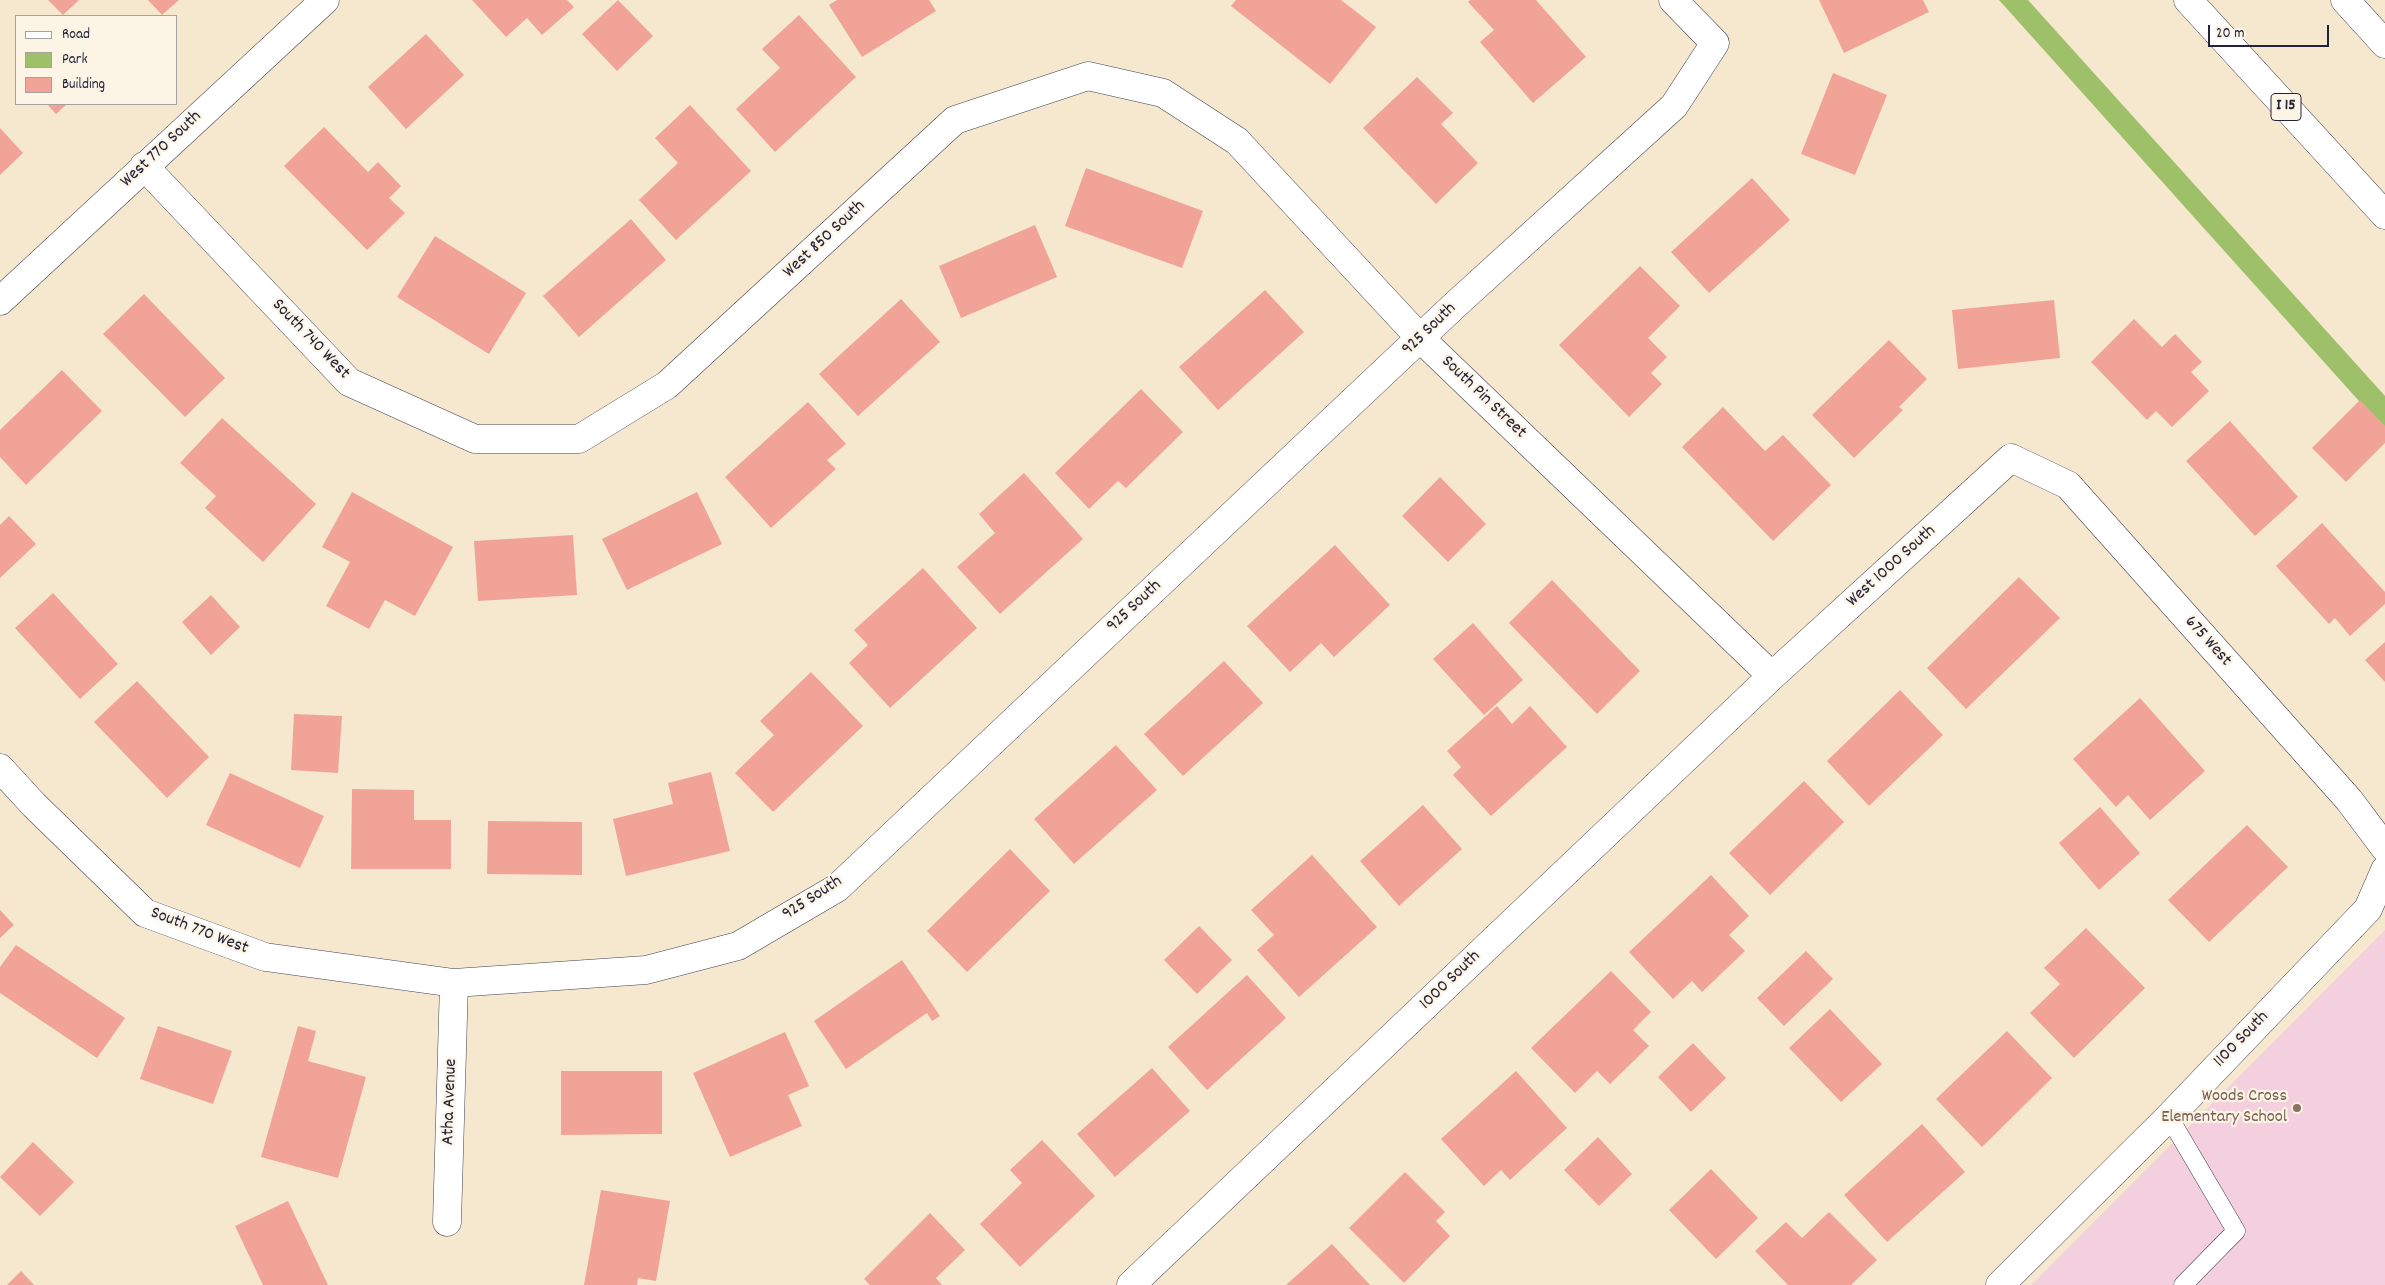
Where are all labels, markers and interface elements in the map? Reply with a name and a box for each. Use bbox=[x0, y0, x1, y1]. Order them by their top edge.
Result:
legend bbox=[15, 15, 178, 105]
scale bar bbox=[2210, 15, 2331, 47]
text: 20 m bbox=[2216, 23, 2244, 45]
text: Road bbox=[62, 24, 90, 46]
text: Park bbox=[62, 49, 88, 71]
text: Building bbox=[62, 74, 105, 96]
road number: I 15 bbox=[2271, 94, 2301, 120]
street label: West 770 South bbox=[117, 107, 207, 193]
street label: West 850 South bbox=[779, 196, 871, 284]
street label: South 740 West bbox=[266, 295, 354, 385]
street label: 925 South bbox=[1398, 299, 1462, 361]
street label: South Pin Street bbox=[1436, 352, 1530, 444]
street label: West 1000 South bbox=[1843, 521, 1941, 613]
street label: 925 South bbox=[1103, 576, 1167, 638]
street label: 675 West bbox=[2179, 612, 2235, 672]
street label: 925 South bbox=[779, 872, 847, 926]
street label: South 770 West bbox=[147, 903, 251, 961]
street label: 1000 South bbox=[1416, 947, 1486, 1015]
street label: 1100 South bbox=[2210, 1007, 2274, 1073]
street label: Atha Avenue bbox=[439, 1058, 463, 1146]
place label: Woods Cross Elementary School bbox=[2161, 1087, 2287, 1130]
marker: Woods Cross Elementary School bbox=[2291, 1102, 2303, 1114]

